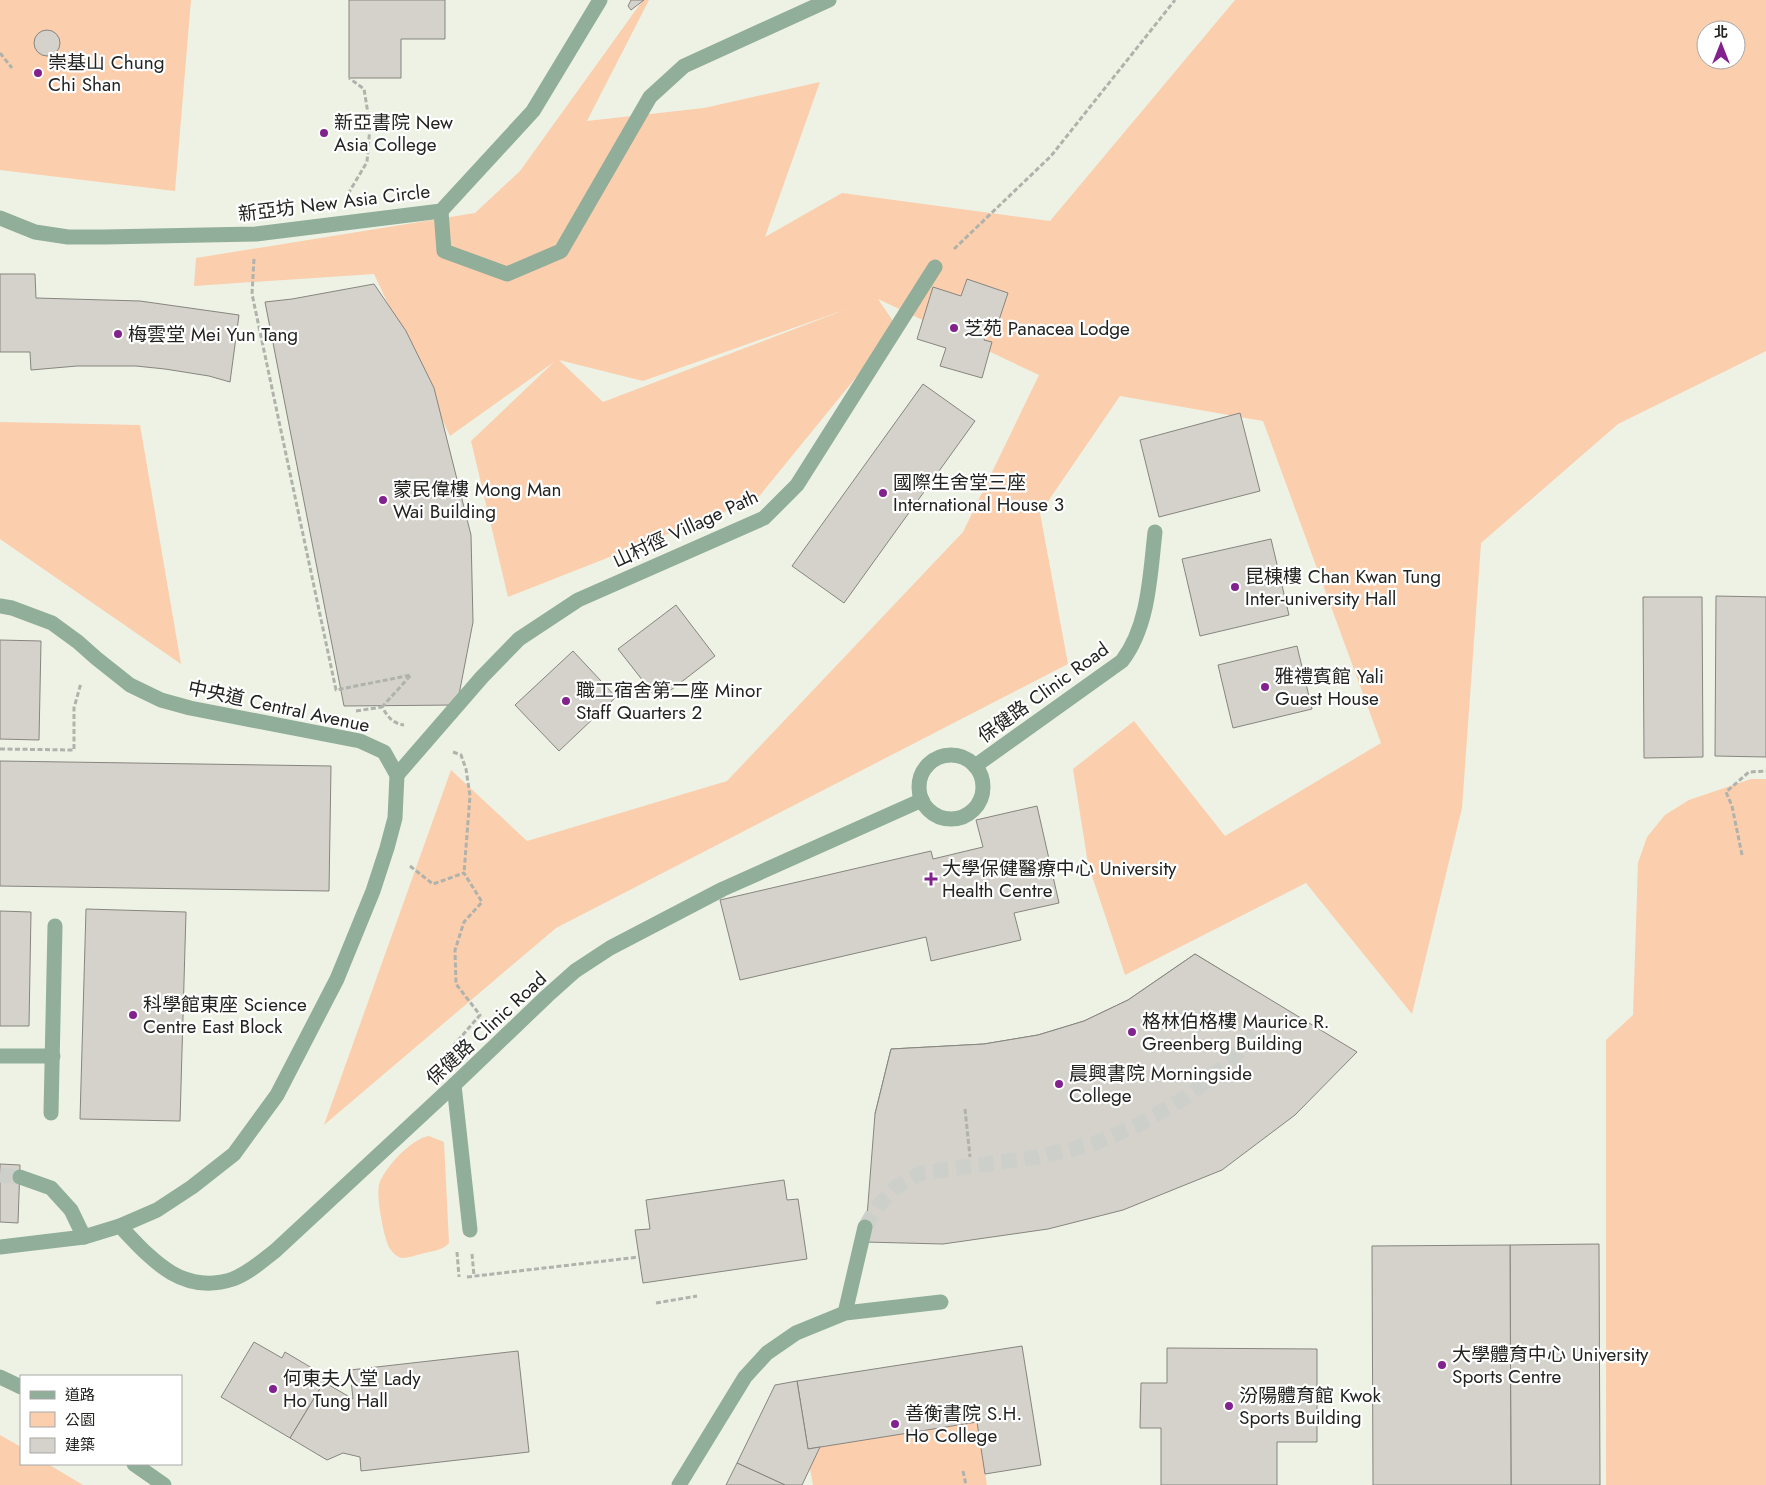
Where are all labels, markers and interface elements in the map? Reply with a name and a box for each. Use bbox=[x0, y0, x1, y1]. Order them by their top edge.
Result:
north arrow bbox=[1696, 20, 1746, 70]
text: 北 bbox=[1714, 22, 1728, 42]
place label: 崇基山 Chung Chi Shan bbox=[48, 49, 164, 98]
marker: 崇基山 Chung Chi Shan bbox=[32, 67, 44, 79]
place label: 新亞書院 New Asia College bbox=[334, 109, 453, 158]
marker: 新亞書院 New Asia College bbox=[318, 127, 330, 139]
street label: 新亞坊 New Asia Circle bbox=[237, 177, 432, 228]
place label: 芝苑 Panacea Lodge bbox=[964, 315, 1130, 342]
place label: 梅雲堂 Mei Yun Tang bbox=[128, 321, 298, 348]
marker: 芝苑 Panacea Lodge bbox=[948, 322, 960, 334]
marker: 梅雲堂 Mei Yun Tang bbox=[112, 328, 124, 340]
place label: 國際生舍堂三座 International House 3 bbox=[893, 469, 1064, 518]
place label: 蒙民偉樓 Mong Man Wai Building bbox=[393, 476, 561, 525]
street label: 山村徑 Village Path bbox=[608, 483, 762, 574]
marker: 國際生舍堂三座 International House 3 bbox=[877, 487, 889, 499]
marker: 蒙民偉樓 Mong Man Wai Building bbox=[377, 494, 389, 506]
place label: 昆棟樓 Chan Kwan Tung Inter-university Hall bbox=[1245, 563, 1441, 612]
marker: 昆棟樓 Chan Kwan Tung Inter-university Hall bbox=[1229, 581, 1241, 593]
street label: 保健路 Clinic Road bbox=[972, 636, 1114, 749]
place label: 雅禮賓館 Yali Guest House bbox=[1275, 663, 1384, 712]
street label: 中央道 Central Avenue bbox=[186, 674, 372, 739]
place label: 職工宿舍第二座 Minor Staff Quarters 2 bbox=[576, 677, 762, 726]
marker: 雅禮賓館 Yali Guest House bbox=[1259, 681, 1271, 693]
marker: 職工宿舍第二座 Minor Staff Quarters 2 bbox=[560, 695, 572, 707]
place label: 大學保健醫療中心 University Health Centre bbox=[942, 855, 1177, 904]
marker: 大學保健醫療中心 University Health Centre bbox=[924, 872, 938, 886]
street label: 保健路 Clinic Road bbox=[420, 965, 552, 1091]
place label: 科學館東座 Science Centre East Block bbox=[143, 991, 307, 1040]
place label: 格林伯格樓 Maurice R. Greenberg Building bbox=[1142, 1008, 1330, 1057]
marker: 科學館東座 Science Centre East Block bbox=[127, 1009, 139, 1021]
marker: 格林伯格樓 Maurice R. Greenberg Building bbox=[1126, 1026, 1138, 1038]
place label: 晨興書院 Morningside College bbox=[1069, 1060, 1252, 1109]
marker: 晨興書院 Morningside College bbox=[1053, 1078, 1065, 1090]
place label: 大學體育中心 University Sports Centre bbox=[1452, 1341, 1649, 1390]
marker: 大學體育中心 University Sports Centre bbox=[1436, 1359, 1448, 1371]
place label: 何東夫人堂 Lady Ho Tung Hall bbox=[283, 1365, 421, 1414]
legend bbox=[20, 1375, 182, 1465]
place label: 汾陽體育館 Kwok Sports Building bbox=[1239, 1382, 1381, 1431]
marker: 何東夫人堂 Lady Ho Tung Hall bbox=[267, 1383, 279, 1395]
text: 道路 bbox=[65, 1384, 95, 1406]
place label: 善衡書院 S.H. Ho College bbox=[905, 1400, 1022, 1449]
marker: 汾陽體育館 Kwok Sports Building bbox=[1223, 1400, 1235, 1412]
text: 公園 bbox=[65, 1409, 95, 1431]
marker: 善衡書院 S.H. Ho College bbox=[889, 1418, 901, 1430]
text: 建築 bbox=[65, 1434, 95, 1456]

